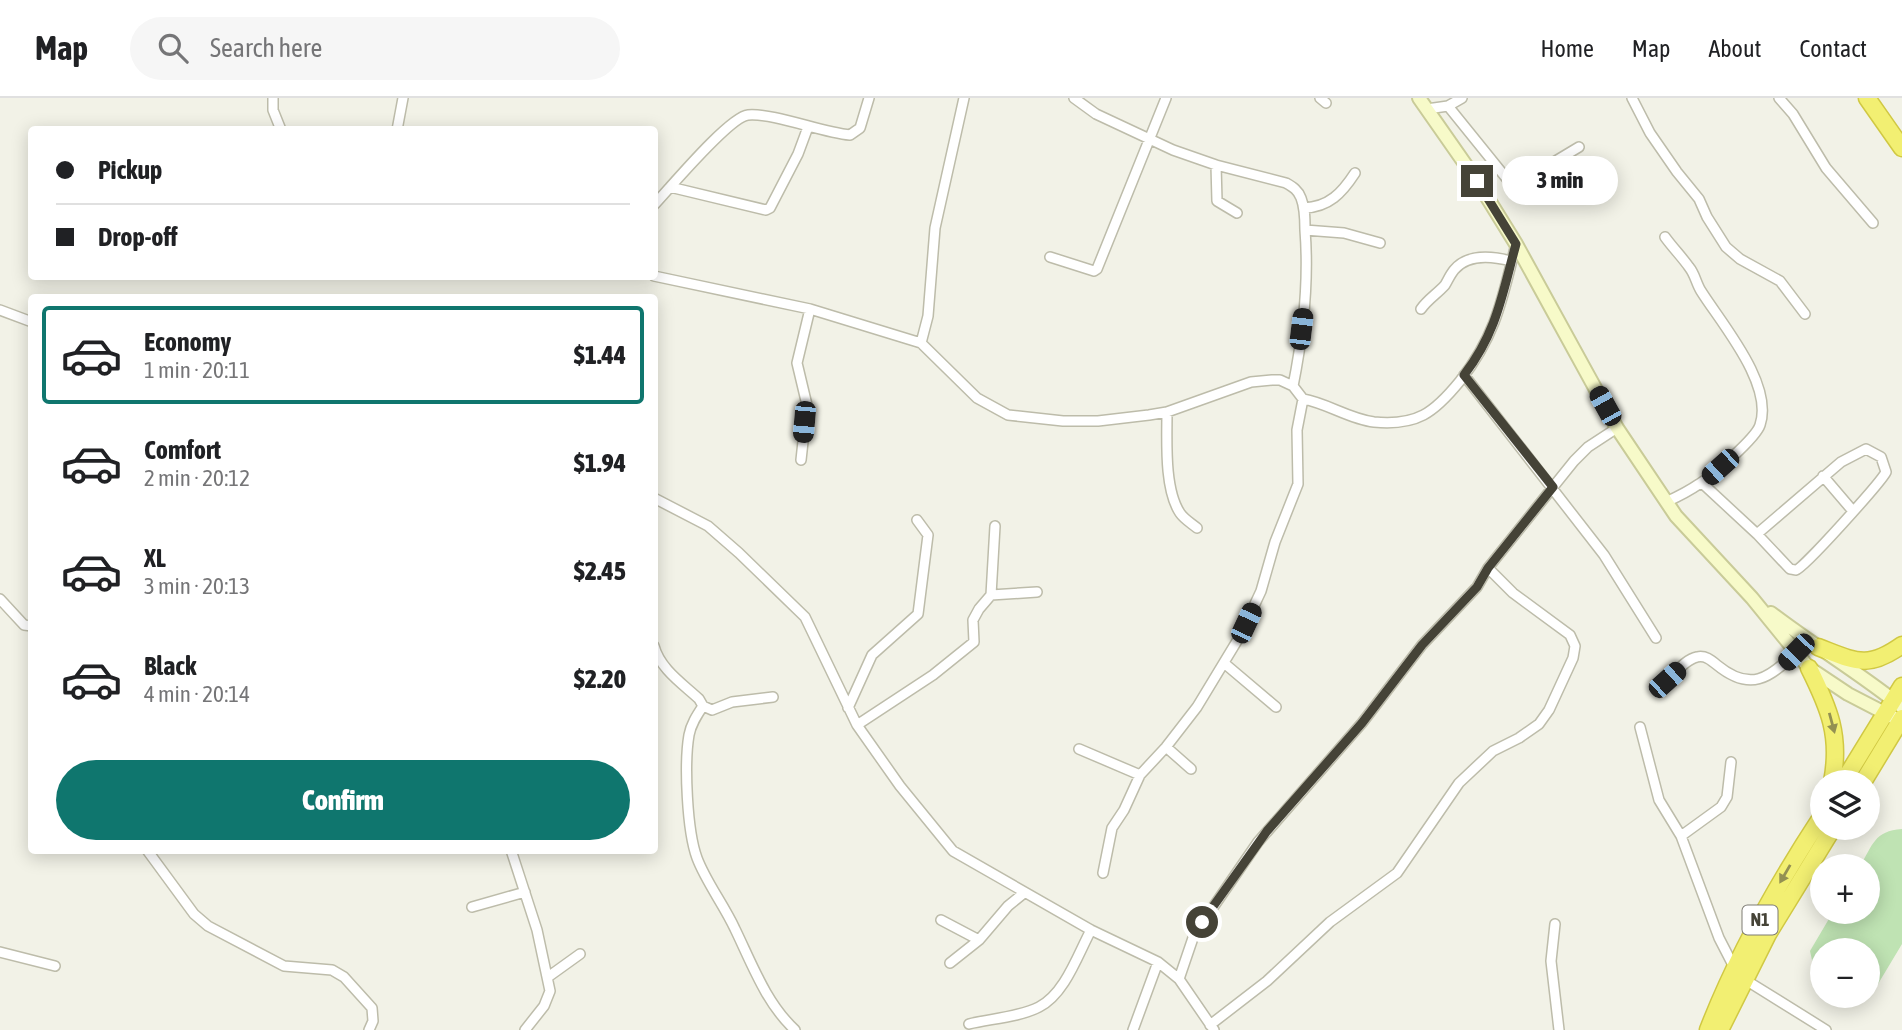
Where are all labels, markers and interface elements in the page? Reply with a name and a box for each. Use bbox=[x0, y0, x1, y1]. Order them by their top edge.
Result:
search box bbox=[130, 17, 620, 80]
text: Map bbox=[35, 29, 88, 67]
icon: search bbox=[154, 29, 192, 67]
text: Search here bbox=[210, 33, 322, 63]
text: Home bbox=[1540, 35, 1594, 62]
text: Map bbox=[1632, 35, 1670, 62]
text: About bbox=[1708, 35, 1761, 62]
text: Contact bbox=[1799, 35, 1867, 62]
text: Pickup bbox=[98, 155, 162, 185]
callout: 3 min bbox=[1502, 156, 1617, 206]
route end bbox=[1461, 165, 1493, 197]
text: 3 min bbox=[1537, 167, 1583, 193]
text: Drop-off bbox=[98, 222, 178, 252]
car bbox=[1289, 307, 1314, 351]
icon: car bbox=[60, 324, 123, 387]
text: Economy bbox=[144, 327, 231, 357]
text: $1.44 bbox=[574, 340, 626, 370]
text: 1 min · 20:11 bbox=[144, 357, 250, 383]
car bbox=[1586, 383, 1625, 429]
car bbox=[792, 400, 817, 444]
icon: car bbox=[60, 432, 123, 495]
text: Comfort bbox=[144, 435, 221, 465]
car bbox=[1698, 445, 1743, 489]
text: $1.94 bbox=[574, 448, 626, 478]
text: 2 min · 20:12 bbox=[144, 465, 250, 491]
icon: car bbox=[60, 540, 123, 603]
text: XL bbox=[144, 543, 166, 573]
text: $2.45 bbox=[574, 556, 626, 586]
text: 3 min · 20:13 bbox=[144, 573, 250, 599]
car bbox=[1228, 600, 1265, 646]
car bbox=[1774, 630, 1819, 674]
icon: car bbox=[60, 648, 123, 711]
text: Black bbox=[144, 651, 196, 681]
car bbox=[1645, 658, 1690, 702]
text: $2.20 bbox=[574, 664, 626, 694]
text: 4 min · 20:14 bbox=[144, 681, 250, 707]
one-way arrow bbox=[1827, 712, 1838, 734]
button: Confirm bbox=[56, 760, 630, 840]
map controls bbox=[1810, 770, 1880, 1008]
button: layers bbox=[1810, 770, 1880, 840]
button: + bbox=[1810, 854, 1880, 924]
one-way arrow bbox=[1779, 864, 1791, 884]
route start bbox=[1186, 906, 1218, 938]
road number: N1 bbox=[1742, 906, 1778, 934]
button: − bbox=[1810, 938, 1880, 1008]

